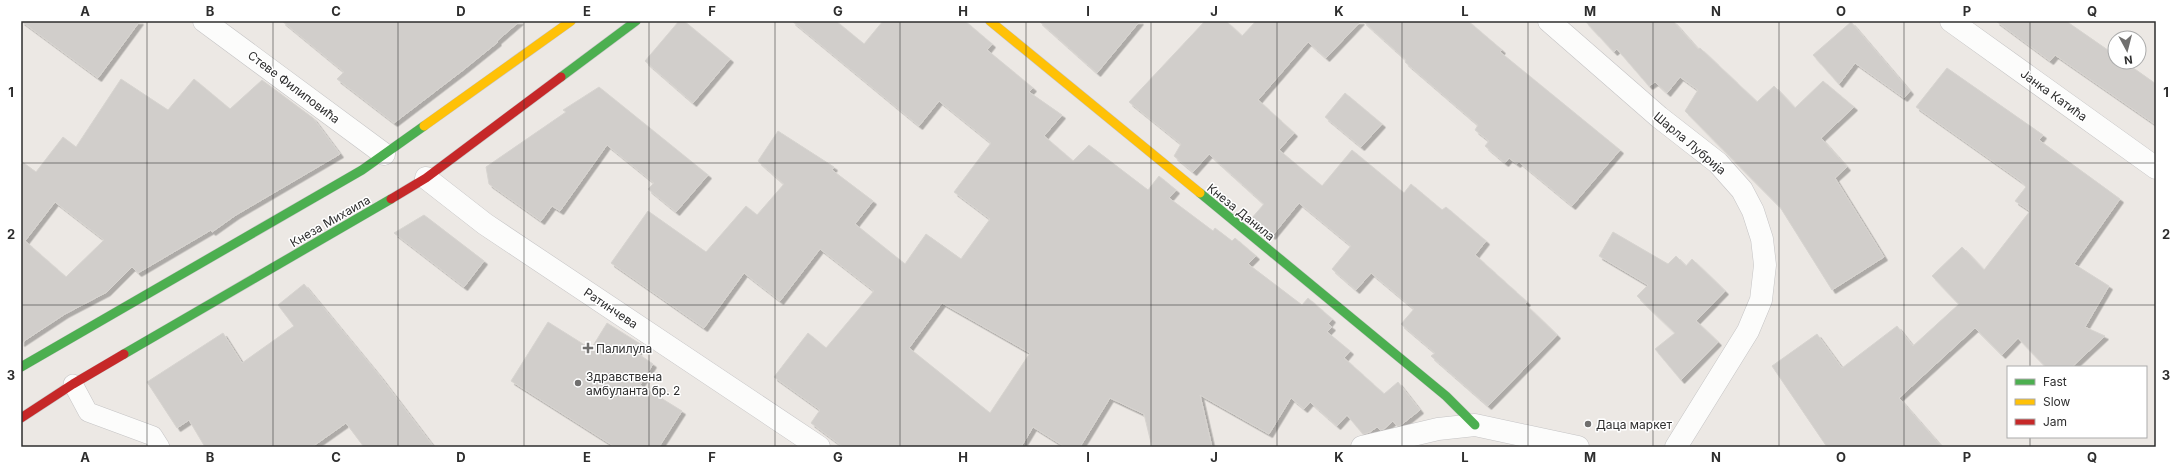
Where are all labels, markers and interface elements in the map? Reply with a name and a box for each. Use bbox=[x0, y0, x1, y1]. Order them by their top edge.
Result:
text: A bbox=[80, 3, 90, 19]
text: B bbox=[206, 3, 215, 19]
text: C bbox=[331, 3, 341, 19]
text: D bbox=[456, 3, 466, 19]
text: E bbox=[583, 3, 591, 19]
text: F bbox=[708, 3, 716, 19]
text: G bbox=[833, 3, 843, 19]
text: H bbox=[958, 3, 968, 19]
text: I bbox=[1086, 3, 1090, 19]
text: J bbox=[1210, 3, 1218, 19]
text: K bbox=[1334, 3, 1344, 19]
text: L bbox=[1461, 3, 1469, 19]
text: M bbox=[1584, 3, 1596, 19]
text: N bbox=[1711, 3, 1721, 19]
text: O bbox=[1836, 3, 1846, 19]
text: P bbox=[1963, 3, 1971, 19]
text: Q bbox=[2087, 3, 2097, 19]
north arrow bbox=[2107, 30, 2147, 70]
street label: Стеве Филиповића bbox=[245, 48, 343, 126]
text: N bbox=[2123, 52, 2133, 67]
street label: Јанка Катића bbox=[2018, 66, 2090, 124]
text: 1 bbox=[8, 84, 14, 100]
text: 1 bbox=[2163, 84, 2169, 100]
street label: Шарла Лубрија bbox=[1651, 108, 1729, 178]
street label: Кнеза Данила bbox=[1204, 180, 1278, 244]
street label: Кнеза Михаила bbox=[287, 192, 373, 250]
text: 2 bbox=[7, 226, 15, 242]
text: 2 bbox=[2162, 226, 2170, 242]
street label: Ратинчева bbox=[581, 284, 641, 332]
place label: Палилула bbox=[596, 341, 652, 356]
marker: Палилула bbox=[583, 343, 593, 353]
legend bbox=[2007, 366, 2147, 438]
text: 3 bbox=[7, 367, 15, 383]
text: 3 bbox=[2162, 367, 2170, 383]
place label: Здравствена амбуланта бр. 2 bbox=[586, 369, 680, 398]
text: Fast bbox=[2043, 374, 2067, 389]
marker: Здравствена амбуланта бр. 2 bbox=[573, 378, 583, 388]
text: Slow bbox=[2043, 394, 2071, 409]
text: Jam bbox=[2043, 414, 2067, 429]
place label: Даца маркет bbox=[1596, 417, 1672, 432]
marker: Даца маркет bbox=[1583, 419, 1593, 429]
text: A bbox=[80, 449, 90, 465]
text: B bbox=[206, 449, 215, 465]
text: C bbox=[331, 449, 341, 465]
text: D bbox=[456, 449, 466, 465]
text: E bbox=[583, 449, 591, 465]
text: F bbox=[708, 449, 716, 465]
text: G bbox=[833, 449, 843, 465]
text: H bbox=[958, 449, 968, 465]
text: I bbox=[1086, 449, 1090, 465]
text: J bbox=[1210, 449, 1218, 465]
text: K bbox=[1334, 449, 1344, 465]
text: L bbox=[1461, 449, 1469, 465]
text: M bbox=[1584, 449, 1596, 465]
text: N bbox=[1711, 449, 1721, 465]
text: O bbox=[1836, 449, 1846, 465]
text: P bbox=[1963, 449, 1971, 465]
text: Q bbox=[2087, 449, 2097, 465]

